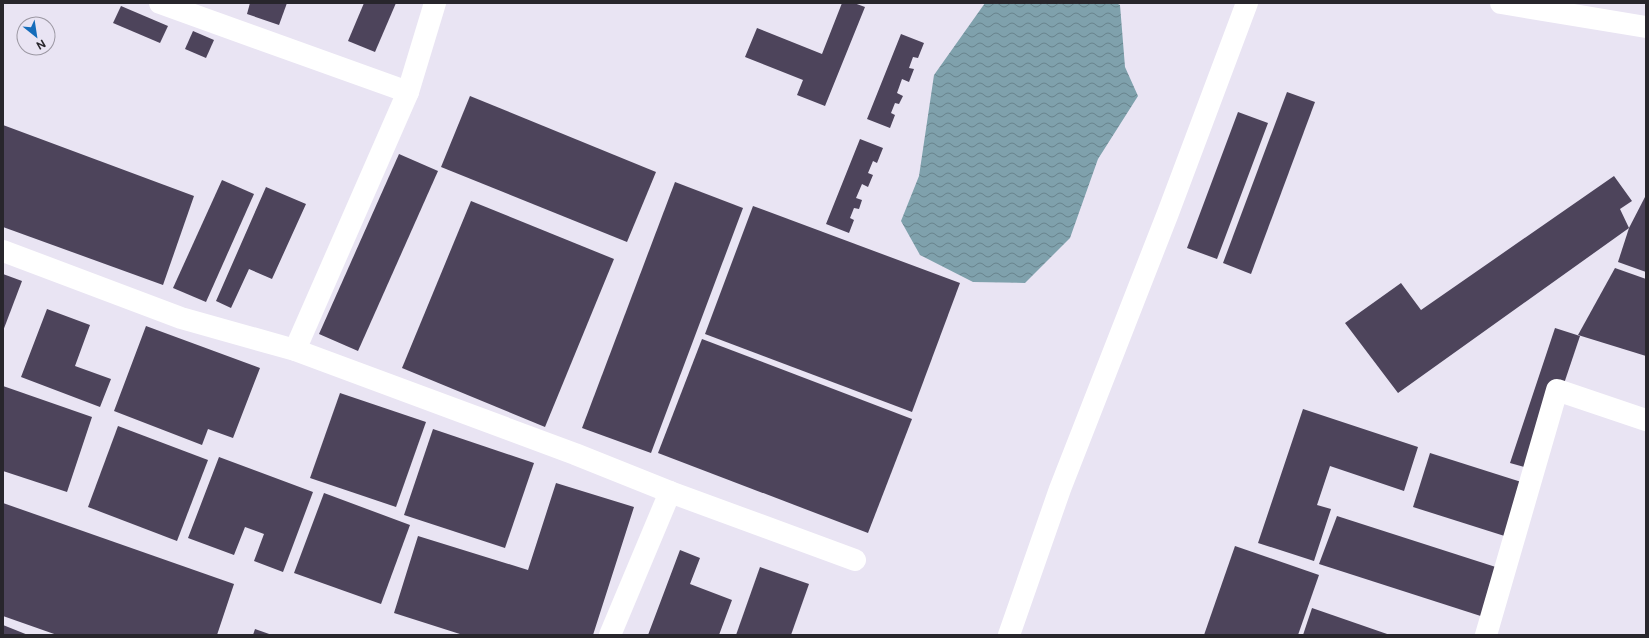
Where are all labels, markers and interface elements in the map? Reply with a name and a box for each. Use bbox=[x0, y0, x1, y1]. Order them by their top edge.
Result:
north arrow bbox=[16, 16, 56, 56]
text: N bbox=[34, 37, 48, 52]

